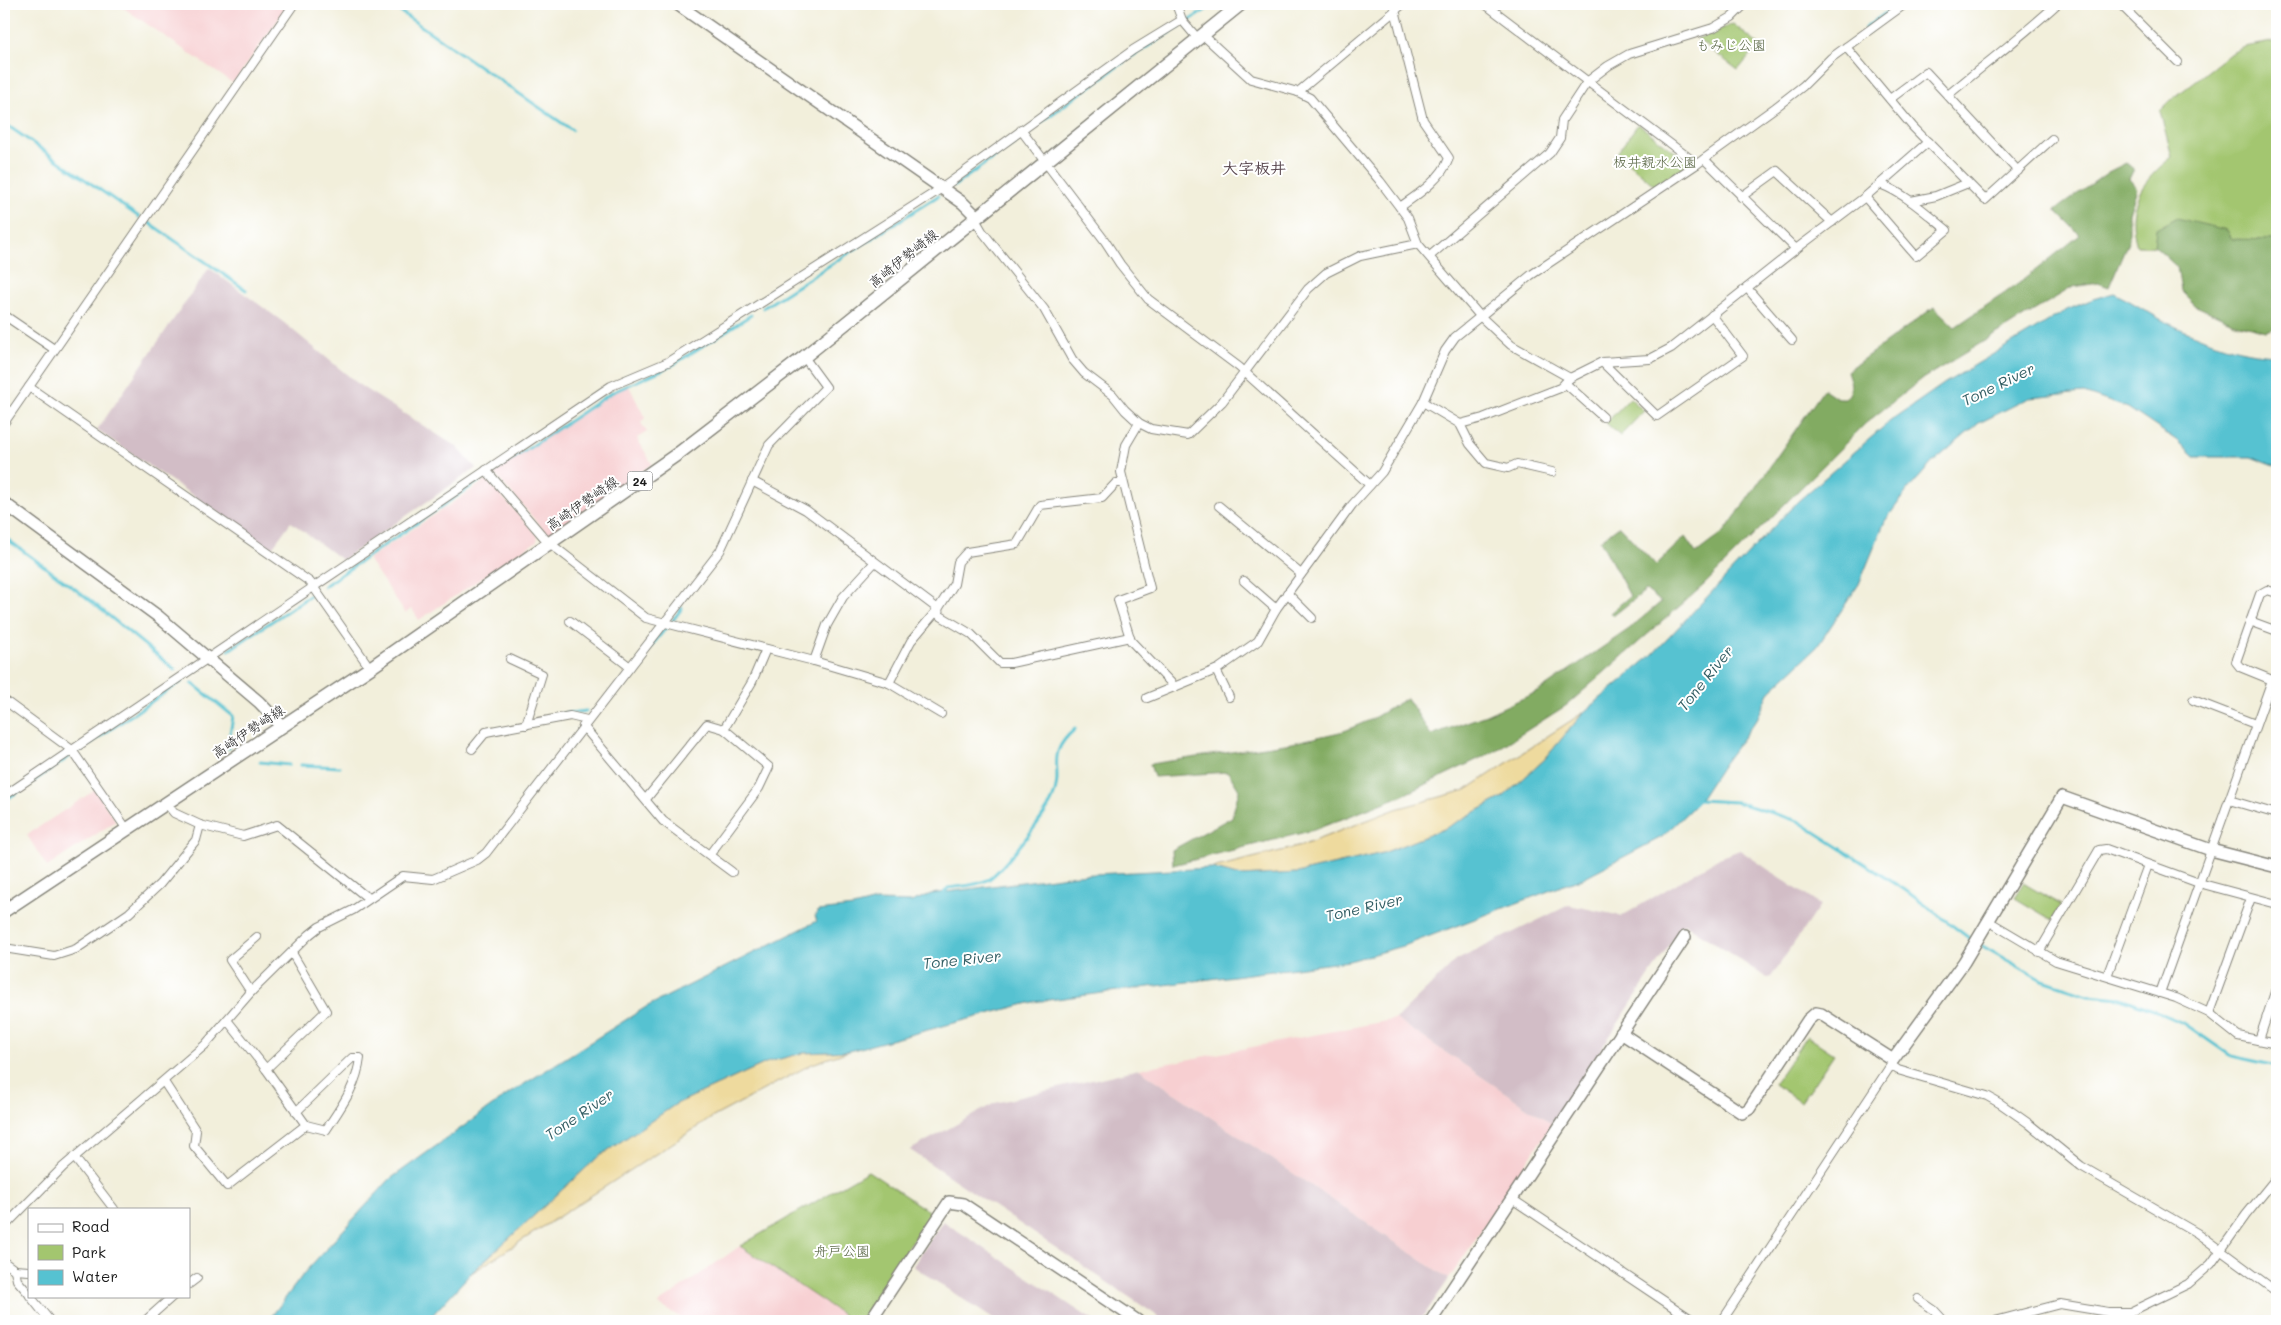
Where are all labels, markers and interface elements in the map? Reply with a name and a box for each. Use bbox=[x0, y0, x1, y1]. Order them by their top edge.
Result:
park label: もみじ公園 bbox=[1696, 35, 1766, 54]
park label: 板井親水公園 bbox=[1613, 152, 1697, 171]
district label: 大字板井 bbox=[1222, 157, 1286, 178]
street label: 高崎伊勢崎線 bbox=[864, 224, 942, 292]
water label: Tone River bbox=[1958, 358, 2038, 410]
street label: 高崎伊勢崎線 bbox=[542, 471, 622, 535]
road number: 24 bbox=[628, 472, 652, 491]
water label: Tone River bbox=[1672, 641, 1738, 715]
street label: 高崎伊勢崎線 bbox=[208, 700, 288, 762]
water label: Tone River bbox=[1323, 888, 1405, 926]
water label: Tone River bbox=[922, 945, 1003, 973]
water label: Tone River bbox=[541, 1083, 618, 1144]
legend bbox=[28, 1208, 190, 1298]
text: Road bbox=[72, 1216, 109, 1236]
park label: 舟戸公園 bbox=[814, 1241, 870, 1260]
text: Park bbox=[72, 1242, 106, 1262]
text: Water bbox=[72, 1266, 118, 1286]

